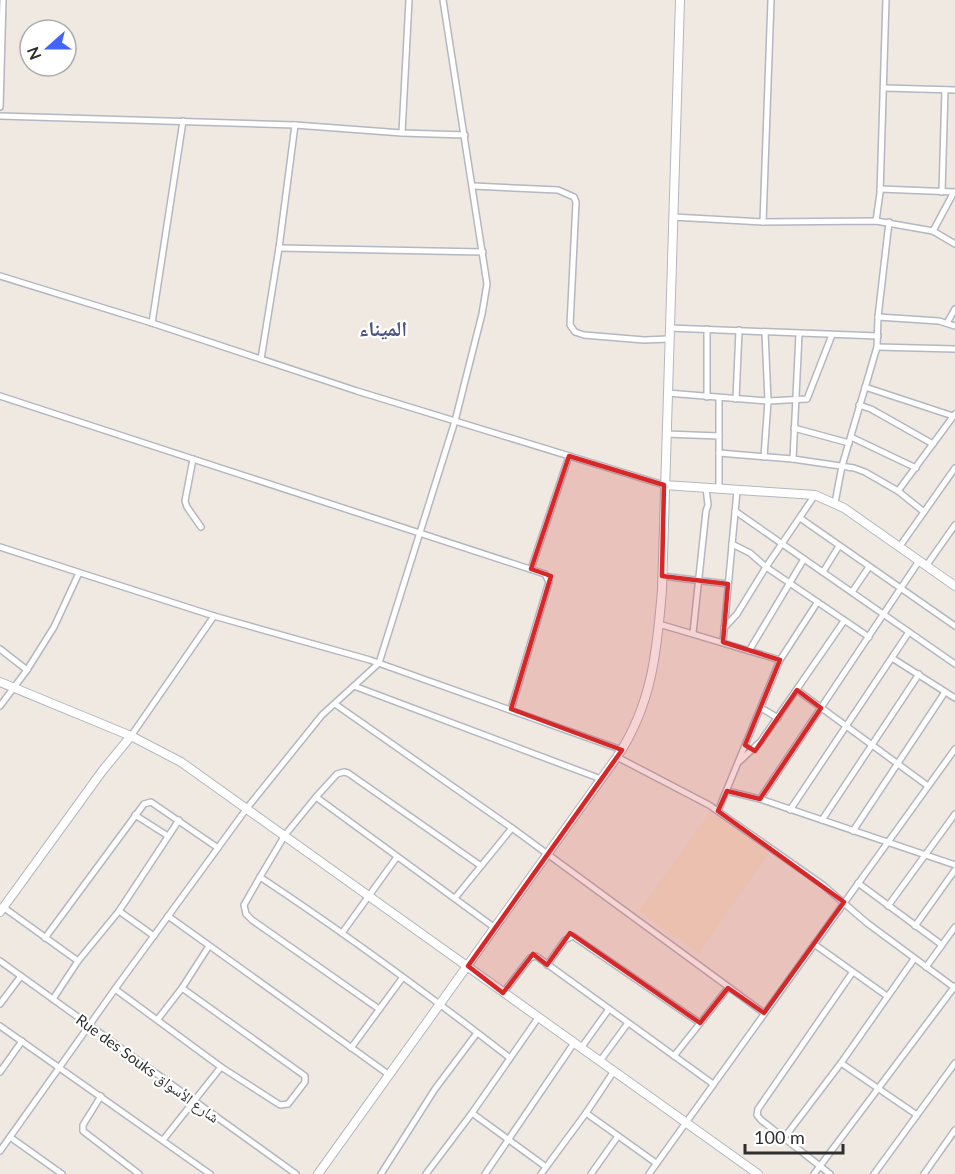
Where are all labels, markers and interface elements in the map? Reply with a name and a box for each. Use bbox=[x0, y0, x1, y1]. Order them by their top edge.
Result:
north arrow bbox=[18, 18, 78, 78]
text: N bbox=[22, 44, 45, 63]
district label: الميناء bbox=[359, 315, 407, 340]
street label: Rue des Souks شارع الأسواق bbox=[72, 1010, 223, 1128]
scale bar bbox=[745, 1117, 842, 1155]
text: 100 m bbox=[754, 1126, 805, 1148]

